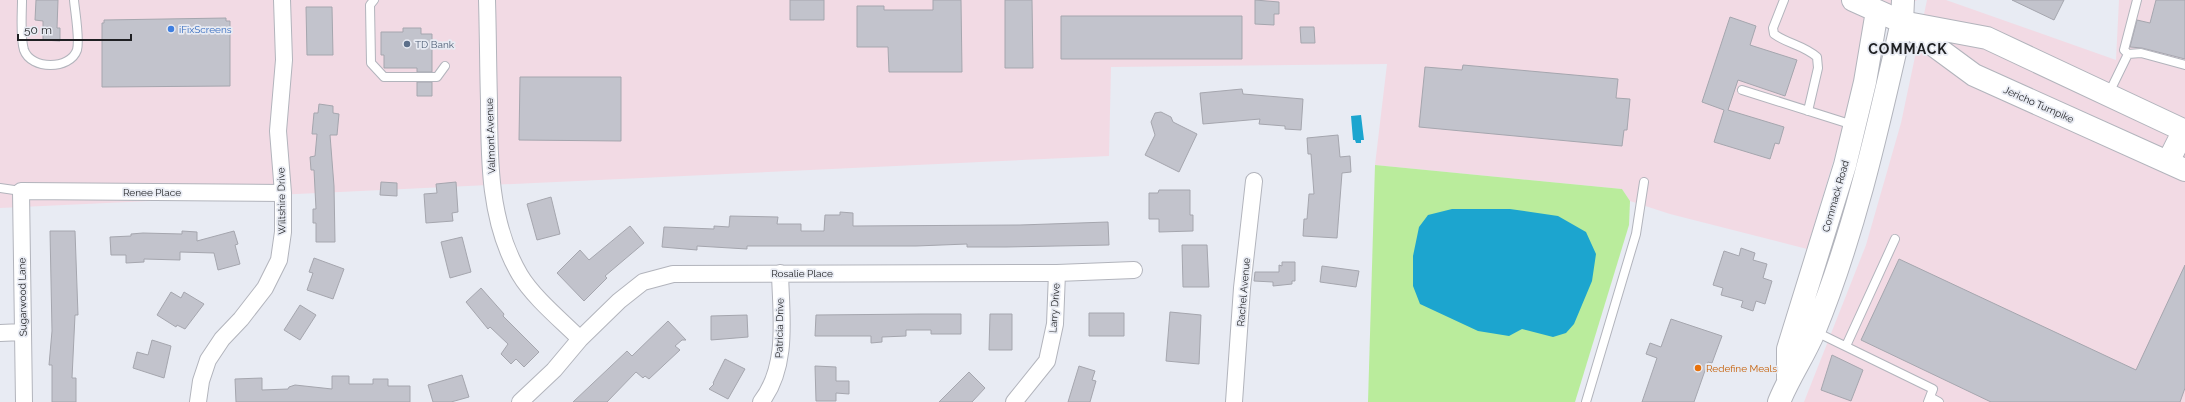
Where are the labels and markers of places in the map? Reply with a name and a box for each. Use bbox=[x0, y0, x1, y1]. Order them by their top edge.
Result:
marker: iFixScreens bbox=[166, 24, 176, 34]
place label: iFixScreens bbox=[179, 24, 232, 35]
marker: TD Bank bbox=[402, 39, 412, 49]
place label: TD Bank bbox=[415, 39, 455, 50]
marker: Redefine Meals bbox=[1693, 363, 1703, 373]
place label: Redefine Meals bbox=[1706, 363, 1777, 374]

